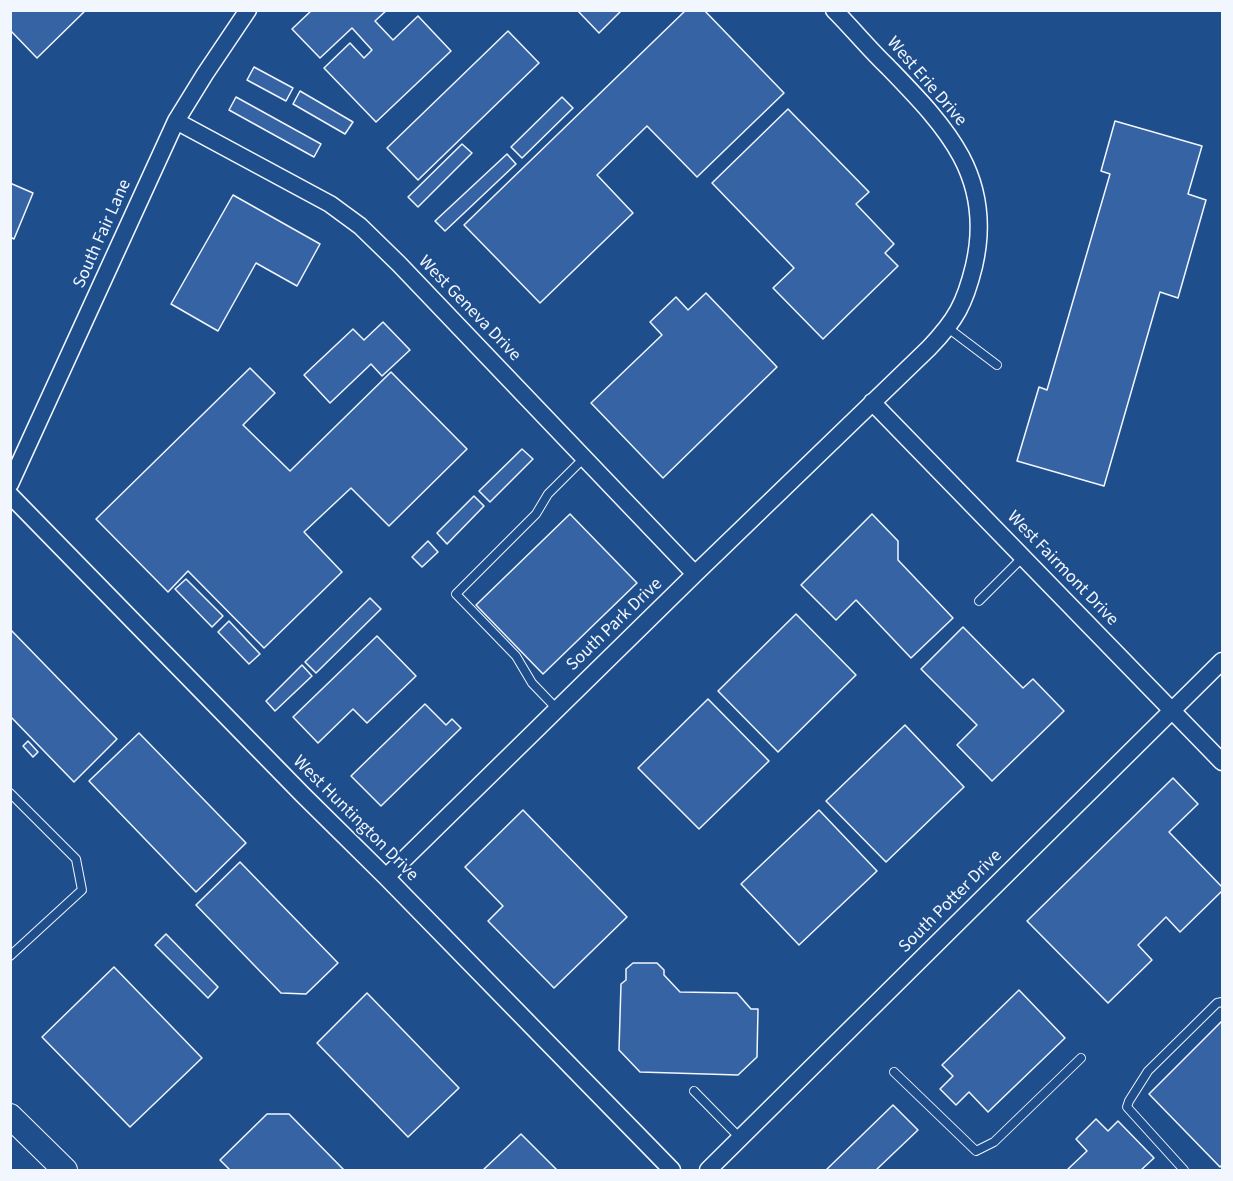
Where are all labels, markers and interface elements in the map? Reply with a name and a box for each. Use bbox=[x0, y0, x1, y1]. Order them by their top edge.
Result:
street label: West Erie Drive bbox=[881, 33, 971, 131]
street label: South Fair Lane bbox=[69, 176, 137, 292]
street label: West Geneva Drive bbox=[413, 252, 525, 366]
street label: West Fairmont Drive bbox=[1002, 507, 1122, 631]
street label: South Park Drive bbox=[563, 574, 667, 676]
street label: West Huntington Drive bbox=[288, 752, 422, 886]
street label: South Potter Drive bbox=[895, 846, 1007, 958]

